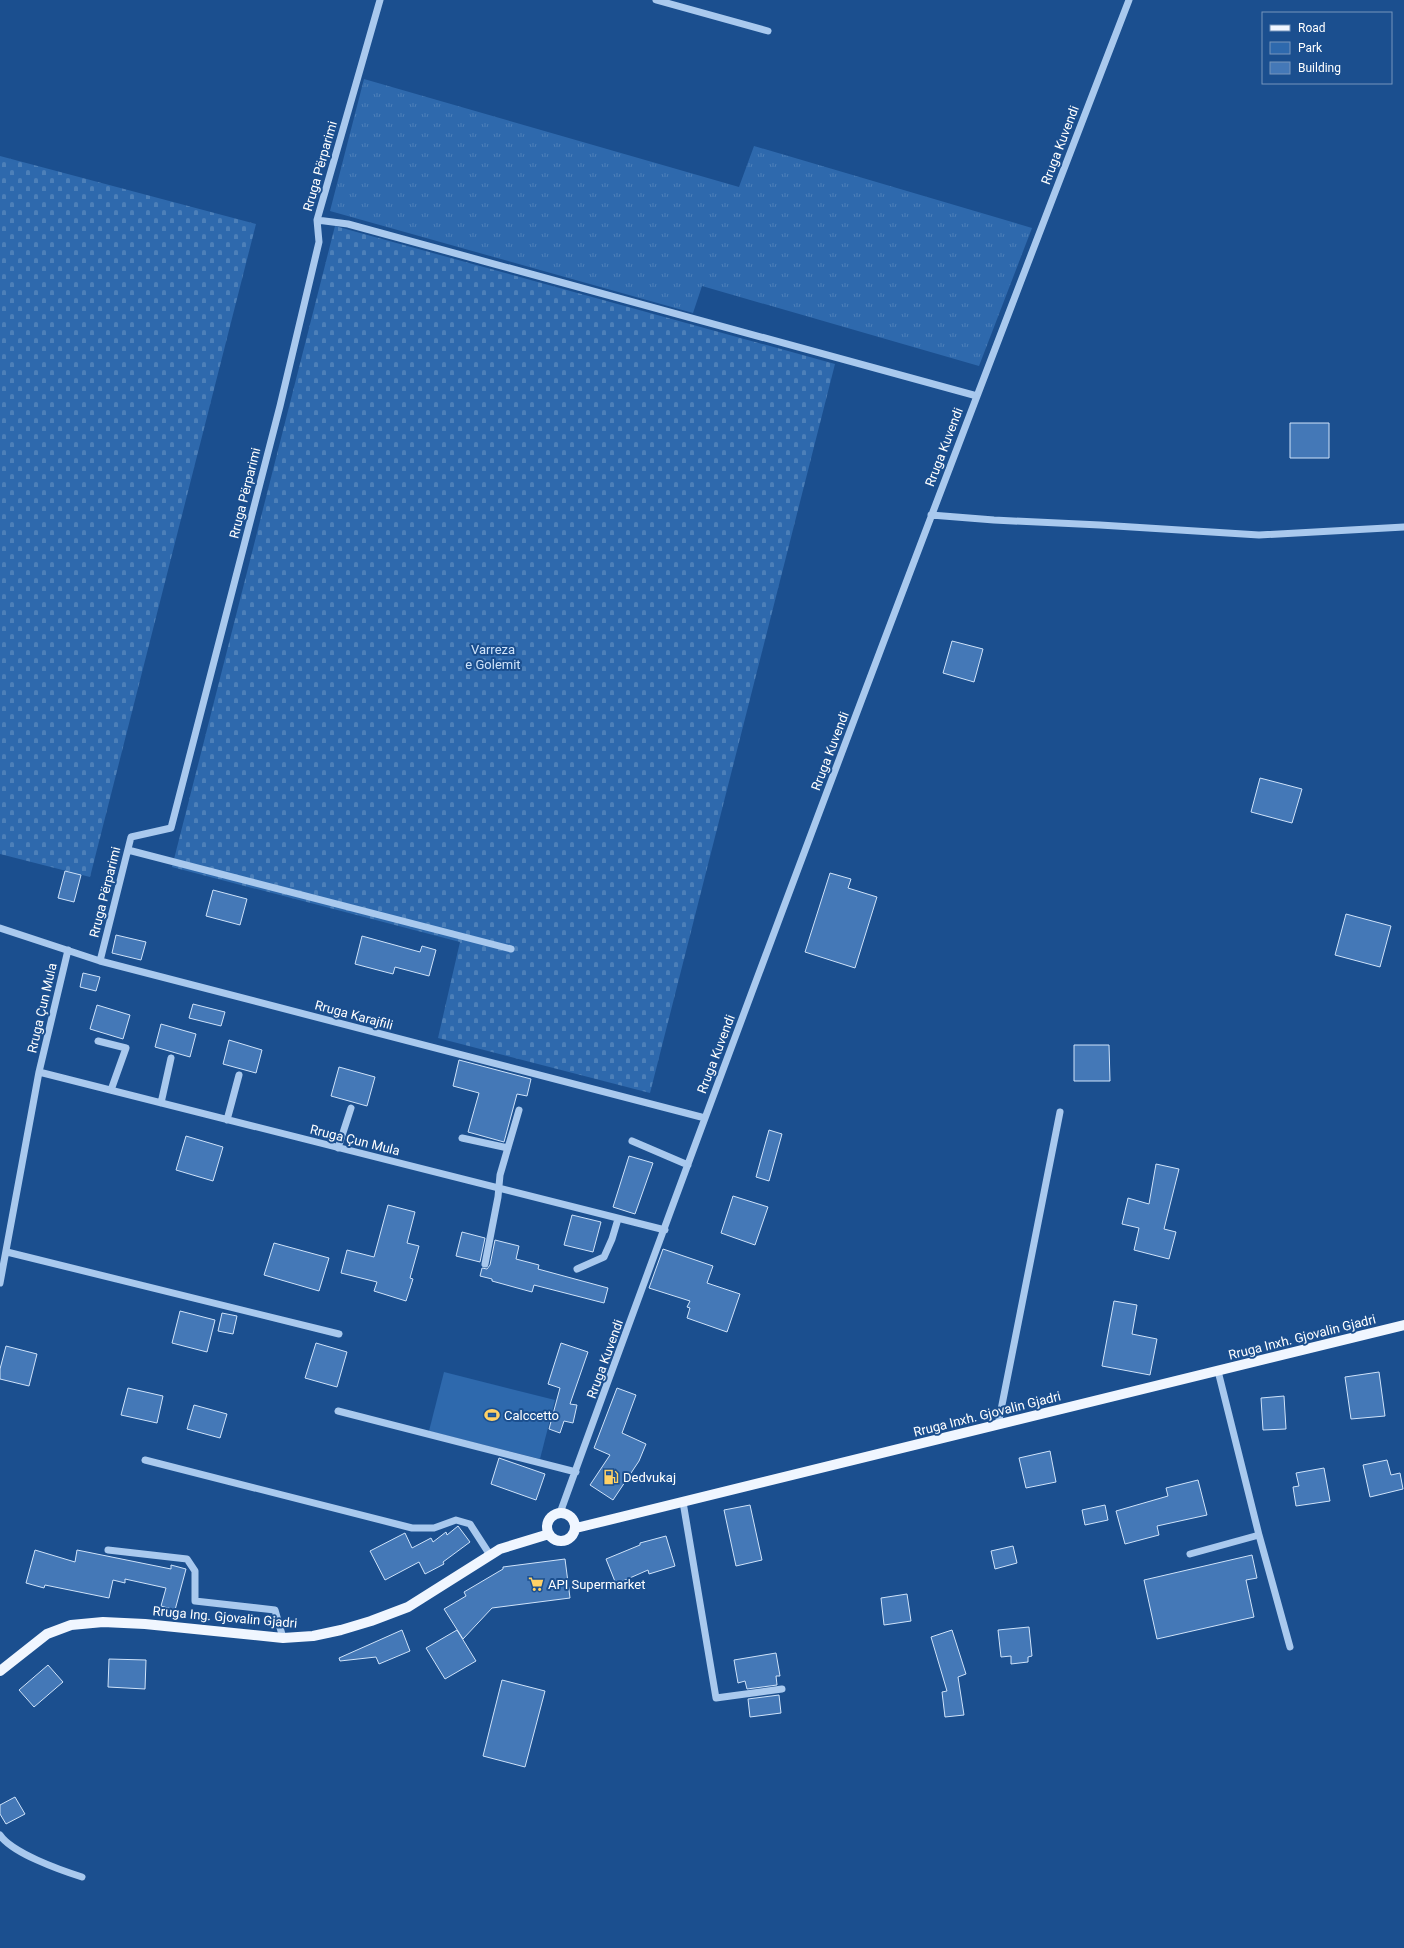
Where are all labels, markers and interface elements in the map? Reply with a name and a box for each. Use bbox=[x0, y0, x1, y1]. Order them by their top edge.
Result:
legend bbox=[1262, 12, 1392, 84]
text: Road bbox=[1298, 21, 1326, 35]
text: Park bbox=[1298, 41, 1323, 55]
text: Building bbox=[1298, 61, 1341, 75]
street label: Rruga Kuvendi bbox=[1038, 104, 1082, 186]
street label: Rruga Përparimi bbox=[300, 119, 340, 213]
street label: Rruga Kuvendi bbox=[922, 406, 966, 488]
street label: Rruga Përparimi bbox=[226, 446, 264, 540]
park label: Varreza e Golemit bbox=[465, 642, 521, 672]
street label: Rruga Kuvendi bbox=[808, 710, 852, 792]
street label: Rruga Përparimi bbox=[86, 845, 124, 939]
street label: Rruga Çun Mula bbox=[24, 962, 60, 1054]
street label: Rruga Karajfili bbox=[313, 997, 395, 1033]
street label: Rruga Kuvendi bbox=[694, 1013, 738, 1095]
street label: Rruga Çun Mula bbox=[309, 1122, 401, 1158]
street label: Rruga Inxh. Gjovalin Gjadri bbox=[1227, 1311, 1377, 1363]
street label: Rruga Kuvendi bbox=[584, 1317, 626, 1401]
street label: Rruga Inxh. Gjovalin Gjadri bbox=[912, 1388, 1062, 1440]
sports icon: Calccetto bbox=[483, 1406, 501, 1424]
place label: Calccetto bbox=[504, 1408, 559, 1423]
fuel station icon: Dedvukaj bbox=[602, 1468, 620, 1486]
place label: Dedvukaj bbox=[623, 1470, 676, 1485]
supermarket icon: API Supermarket bbox=[527, 1575, 545, 1593]
place label: API Supermarket bbox=[548, 1577, 645, 1592]
street label: Rruga Ing. Gjovalin Gjadri bbox=[152, 1603, 298, 1631]

